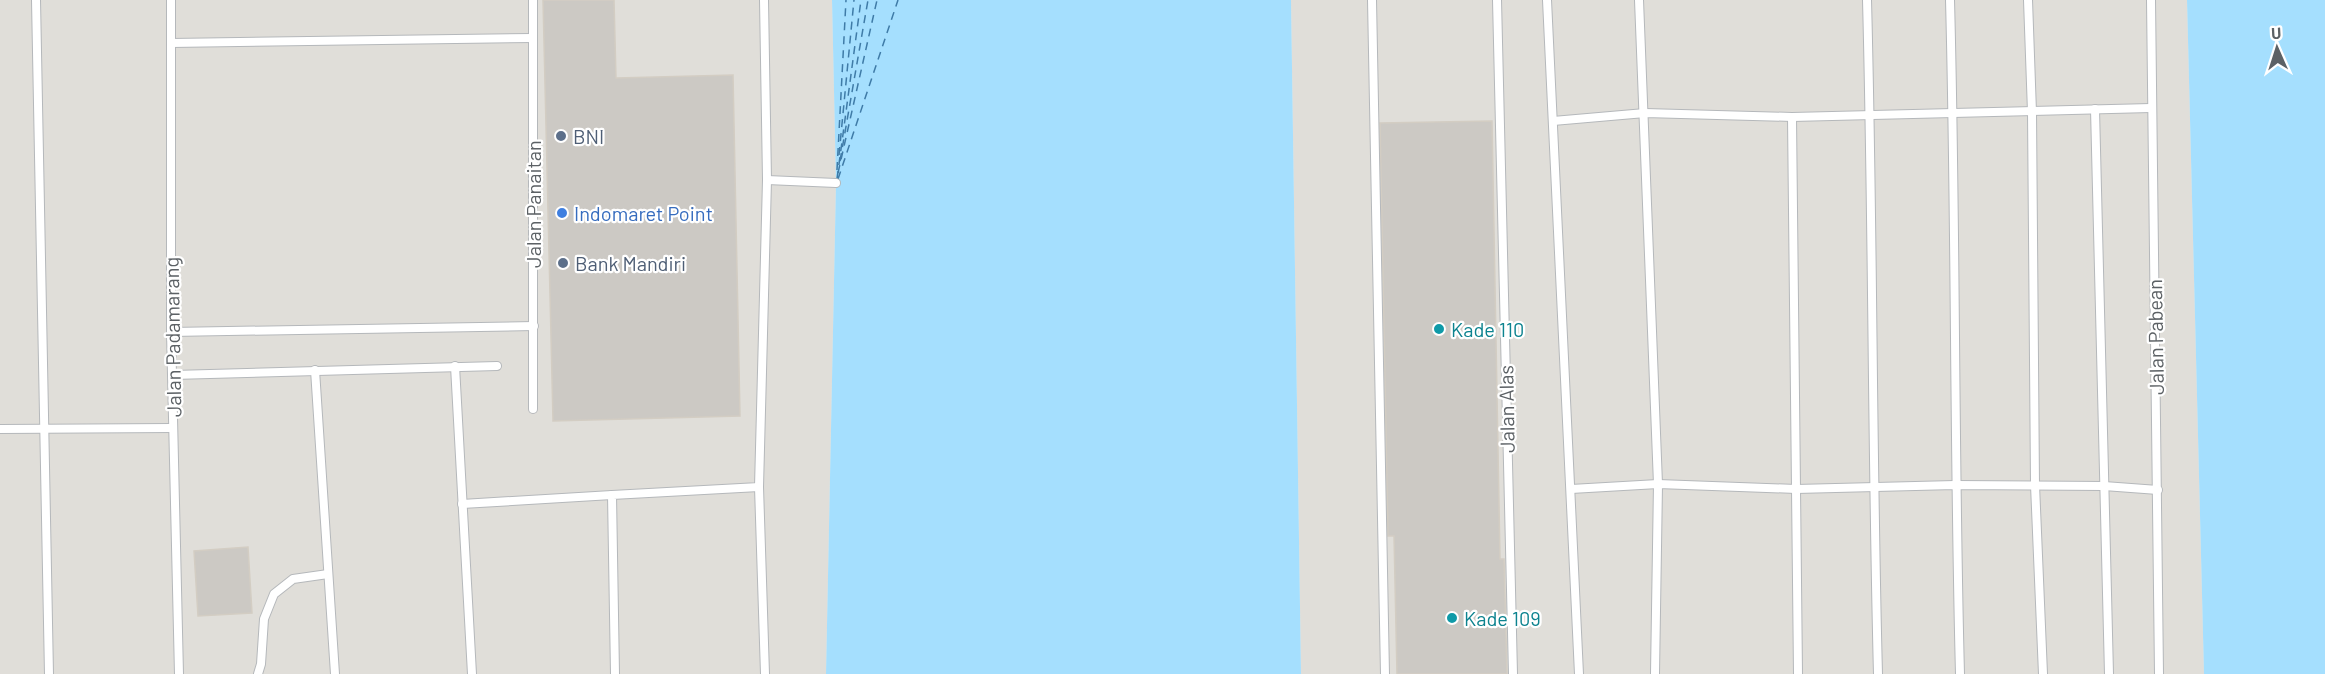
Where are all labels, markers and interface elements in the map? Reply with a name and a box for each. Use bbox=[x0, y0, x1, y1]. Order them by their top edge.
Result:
north arrow bbox=[2247, 18, 2307, 78]
text: U bbox=[2271, 23, 2282, 42]
place label: BNI bbox=[573, 124, 604, 148]
marker: BNI bbox=[554, 129, 568, 143]
street label: Jalan Panaitan bbox=[521, 140, 545, 268]
place label: Indomaret Point bbox=[574, 201, 713, 225]
marker: Indomaret Point bbox=[555, 206, 569, 220]
place label: Bank Mandiri bbox=[575, 251, 686, 275]
marker: Bank Mandiri bbox=[556, 256, 570, 270]
street label: Jalan Padamarang bbox=[159, 257, 185, 417]
street label: Jalan Pabean bbox=[2142, 279, 2168, 395]
place label: Kade 110 bbox=[1451, 317, 1524, 341]
marker: Kade 110 bbox=[1432, 322, 1446, 336]
street label: Jalan Alas bbox=[1493, 365, 1519, 453]
place label: Kade 109 bbox=[1464, 606, 1541, 630]
marker: Kade 109 bbox=[1445, 611, 1459, 625]

